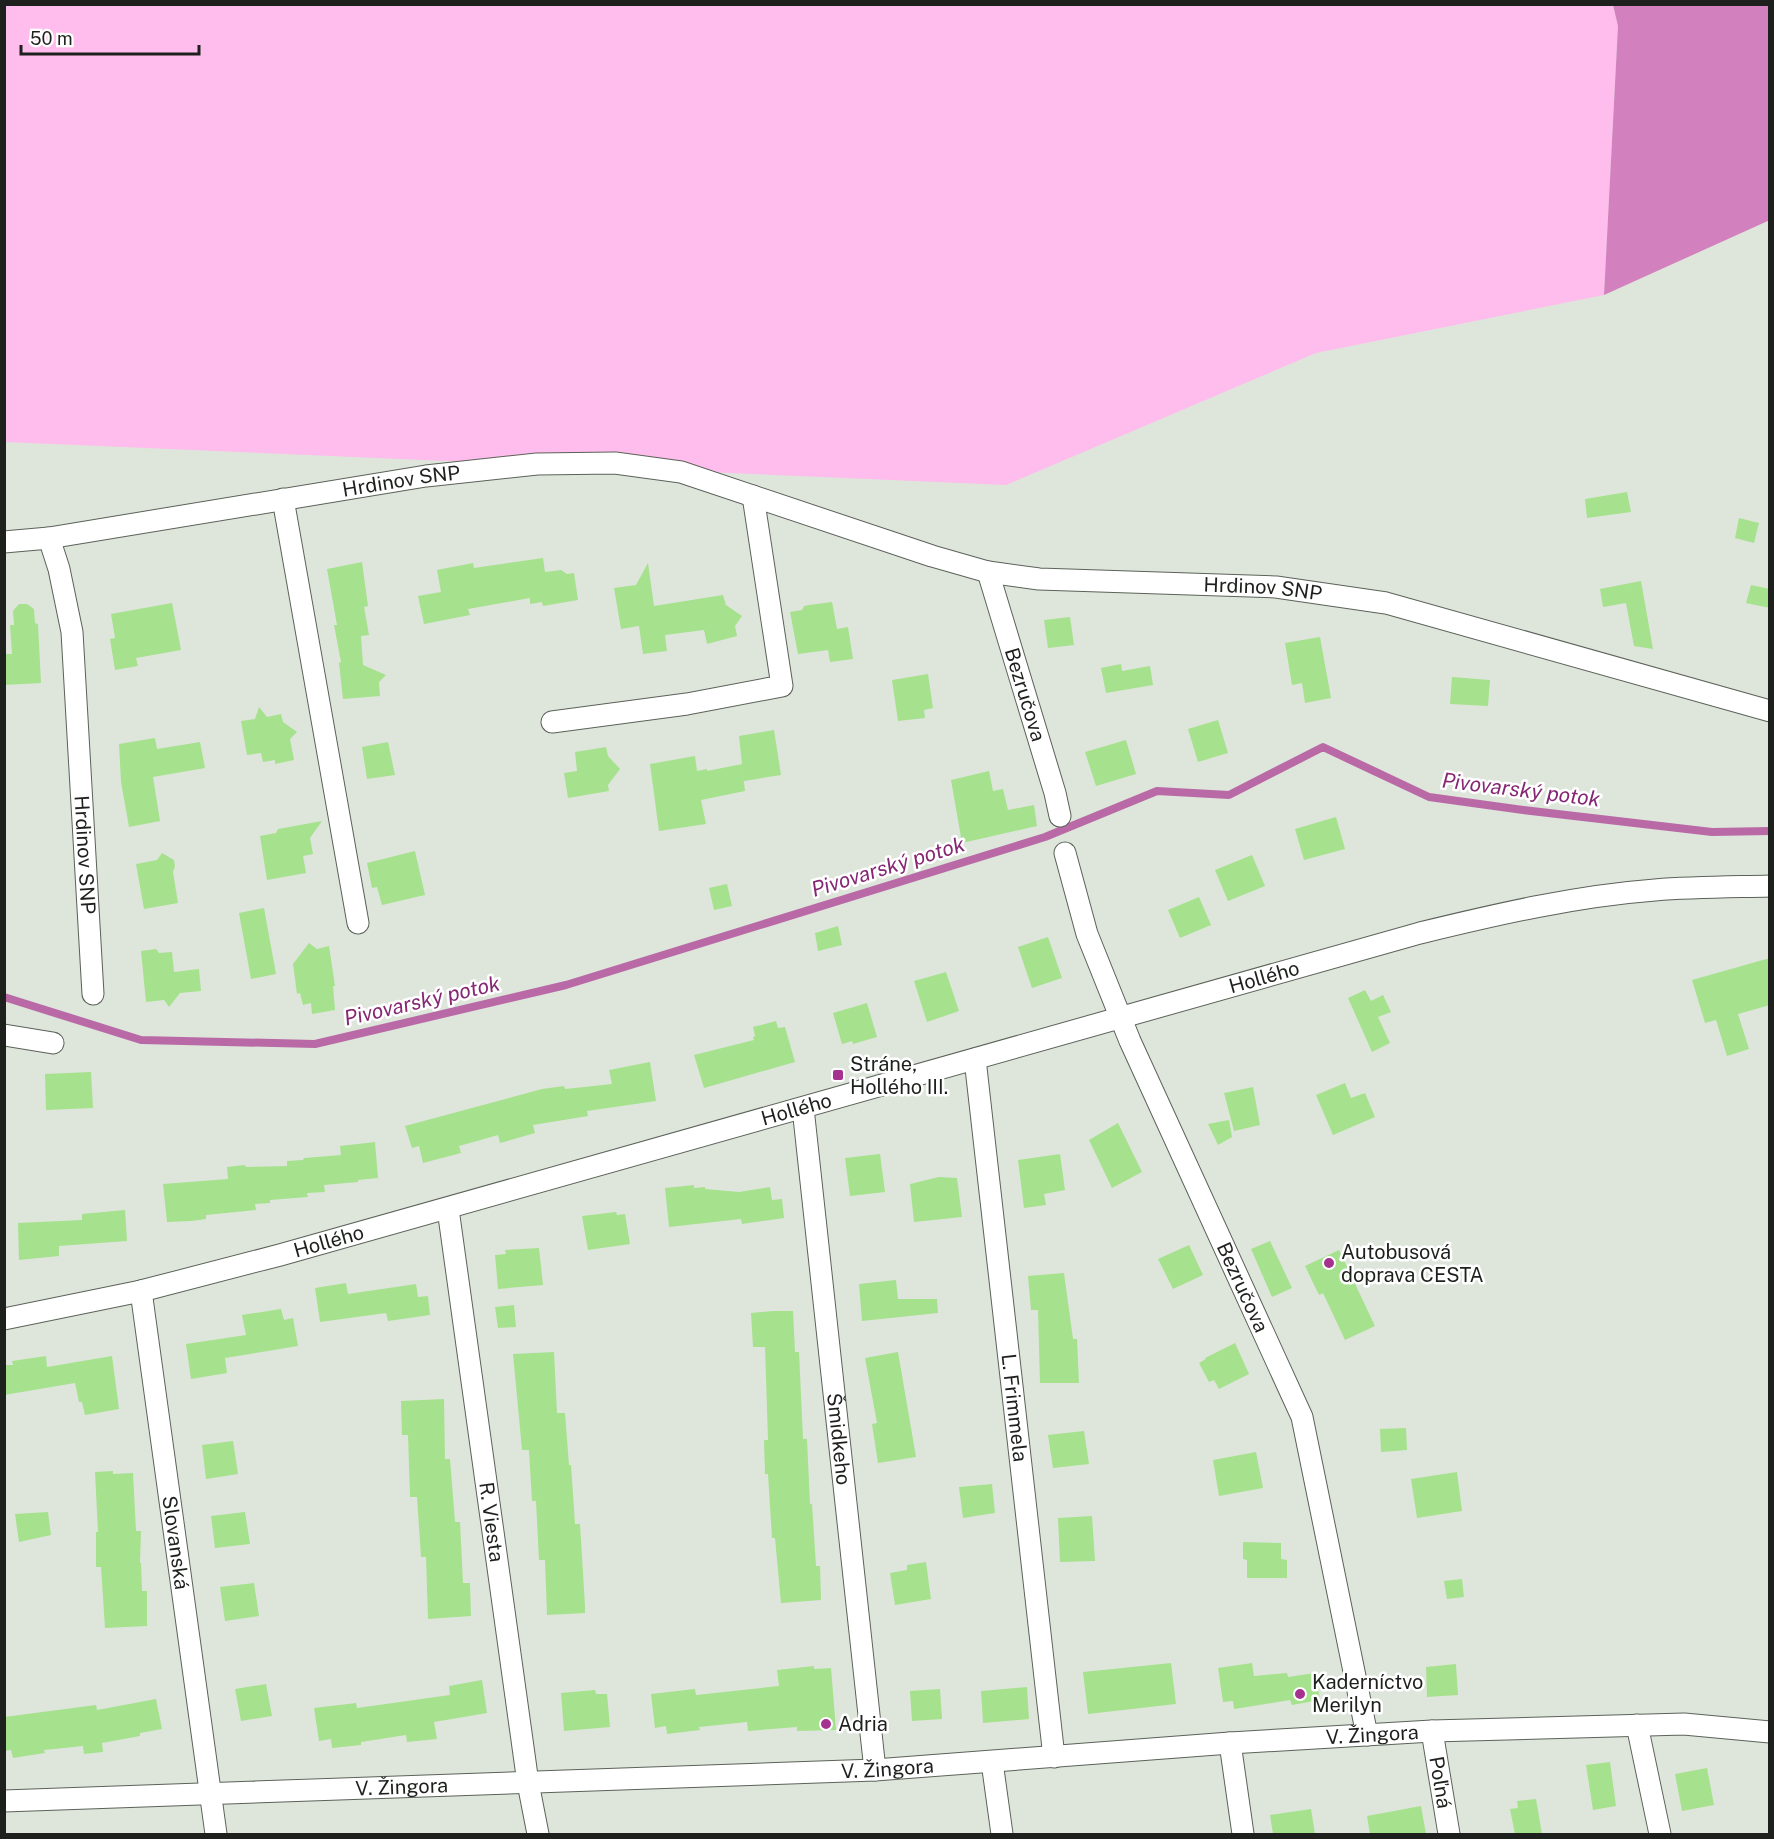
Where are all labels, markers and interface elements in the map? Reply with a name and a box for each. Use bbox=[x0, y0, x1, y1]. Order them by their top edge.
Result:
scale bar bbox=[21, 18, 200, 56]
text: 50 m bbox=[30, 28, 73, 49]
street label: Hrdinov SNP bbox=[340, 460, 462, 502]
street label: Hrdinov SNP bbox=[1203, 573, 1324, 606]
street label: Bezručova bbox=[1000, 645, 1051, 744]
water label: Pivovarský potok bbox=[1441, 767, 1602, 812]
street label: Hrdinov SNP bbox=[69, 795, 100, 915]
water label: Pivovarský potok bbox=[808, 831, 968, 902]
street label: Hollého bbox=[1226, 956, 1302, 998]
water label: Pivovarský potok bbox=[342, 970, 503, 1031]
place label: Stráne, Hollého III. bbox=[850, 1052, 948, 1099]
marker: Stráne, Hollého III. bbox=[831, 1068, 845, 1082]
street label: Hollého bbox=[758, 1088, 834, 1130]
street label: Hollého bbox=[291, 1220, 367, 1263]
street label: Bezručova bbox=[1212, 1238, 1274, 1336]
place label: Autobusová doprava CESTA bbox=[1341, 1240, 1484, 1287]
marker: Autobusová doprava CESTA bbox=[1322, 1256, 1336, 1270]
street label: L. Frimmela bbox=[996, 1352, 1033, 1463]
street label: Šmidkeho bbox=[822, 1392, 856, 1486]
street label: R. Viesta bbox=[474, 1480, 509, 1564]
street label: Slovanská bbox=[157, 1494, 194, 1591]
place label: Kaderníctvo Merilyn bbox=[1312, 1670, 1423, 1717]
marker: Kaderníctvo Merilyn bbox=[1293, 1687, 1307, 1701]
place label: Adria bbox=[838, 1712, 888, 1736]
marker: Adria bbox=[819, 1717, 833, 1731]
street label: V. Žingora bbox=[1325, 1720, 1419, 1749]
street label: V. Žingora bbox=[841, 1754, 935, 1783]
street label: Poľná bbox=[1424, 1754, 1457, 1810]
street label: V. Žingora bbox=[355, 1773, 449, 1800]

